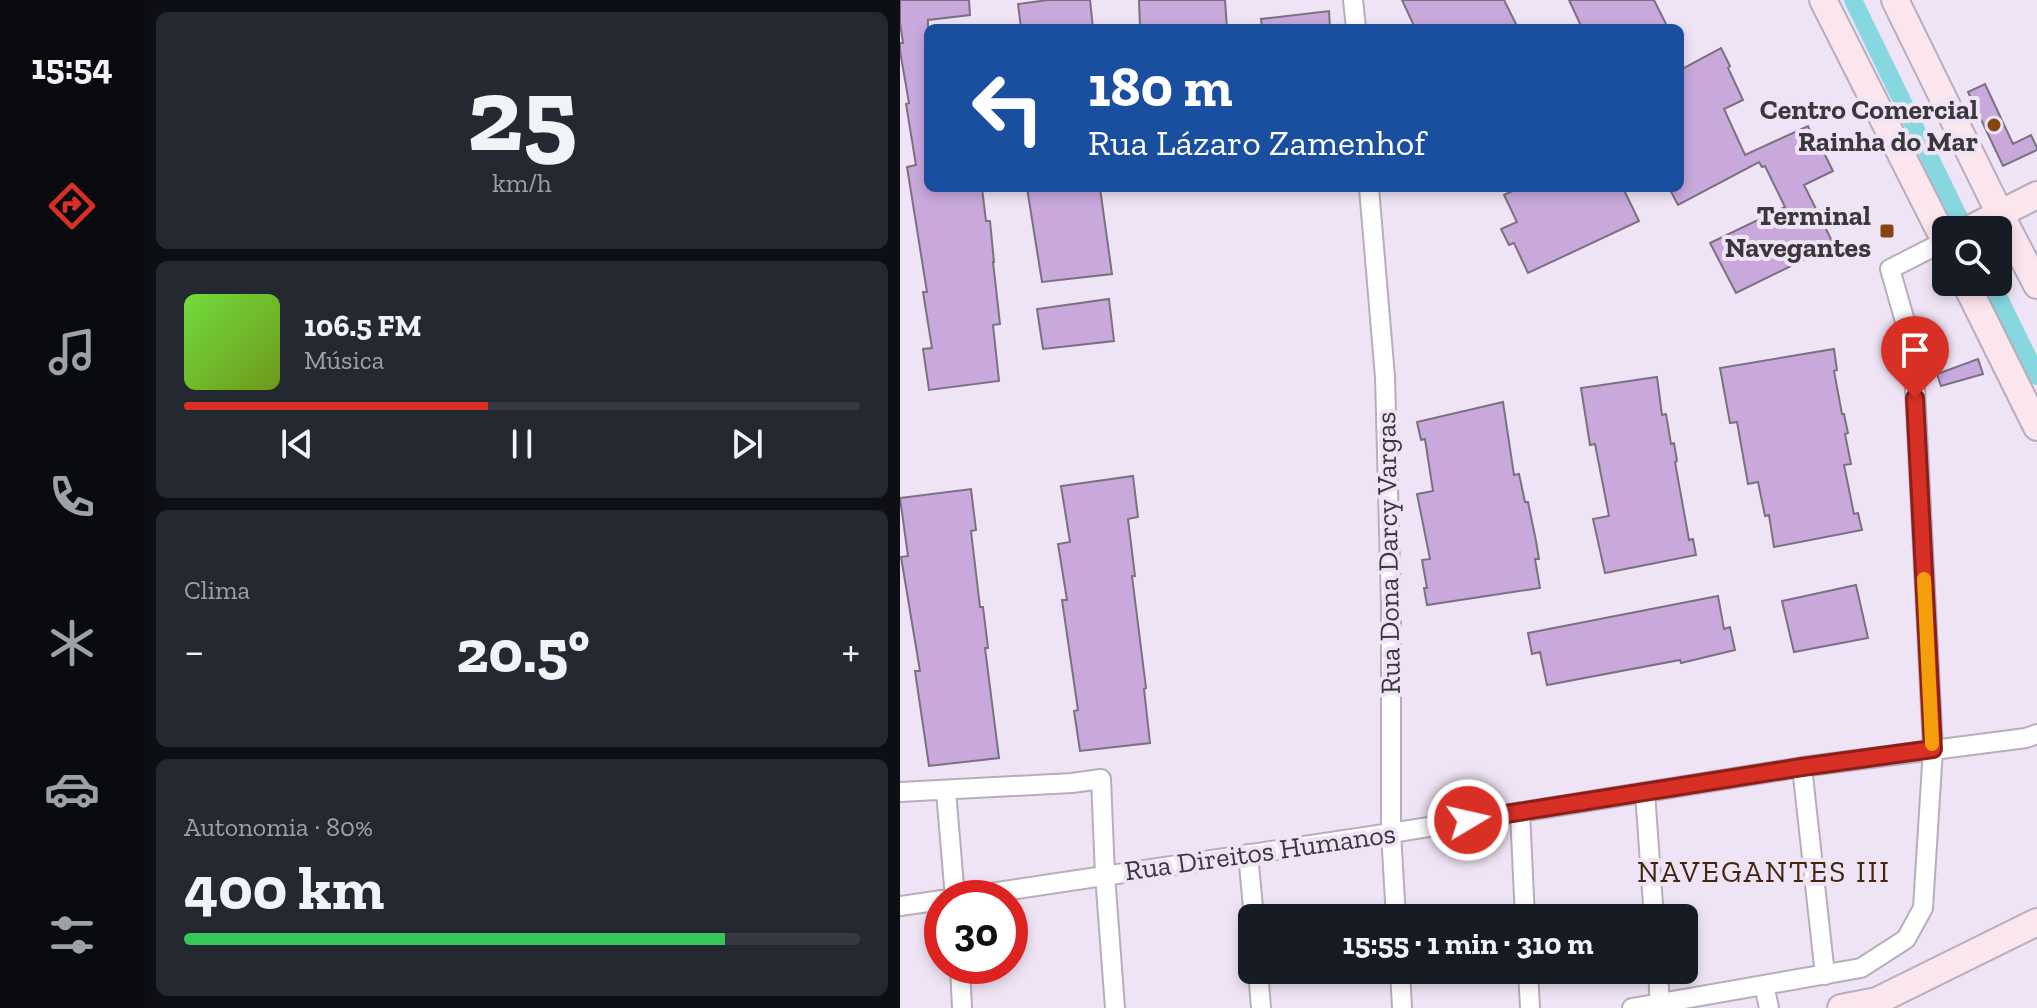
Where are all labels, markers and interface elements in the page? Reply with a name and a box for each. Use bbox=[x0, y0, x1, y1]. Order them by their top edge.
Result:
text: 15:54 bbox=[31, 45, 113, 88]
text: 25 bbox=[467, 52, 577, 177]
text: 180 m bbox=[1088, 53, 1233, 120]
icon: left bbox=[956, 56, 1060, 160]
place label: Centro Comercial Rainha do Mar bbox=[1760, 93, 1978, 158]
marker: Centro Comercial Rainha do Mar bbox=[1985, 116, 2003, 134]
text: Rua Lázaro Zamenhof bbox=[1088, 121, 1426, 164]
text: km/h bbox=[492, 167, 552, 199]
icon: directions bbox=[44, 178, 100, 234]
place label: Terminal Navegantes bbox=[1725, 199, 1871, 264]
map controls bbox=[1932, 216, 2012, 296]
button: search bbox=[1932, 216, 2012, 296]
marker: Terminal Navegantes bbox=[1878, 222, 1896, 240]
text: 106.5 FM bbox=[304, 308, 422, 344]
pin bbox=[1881, 316, 1949, 398]
icon: music bbox=[44, 324, 100, 380]
icon: arrive bbox=[1893, 328, 1937, 372]
text: Música bbox=[304, 344, 384, 376]
street label: Rua Dona Darcy Vargas bbox=[1369, 411, 1407, 695]
icon: previous bbox=[275, 422, 319, 466]
icon: pause bbox=[500, 422, 544, 466]
icon: next bbox=[725, 422, 769, 466]
icon: phone bbox=[44, 469, 100, 525]
text: Clima bbox=[184, 574, 250, 606]
icon: climate bbox=[44, 615, 100, 671]
text: 20.5° bbox=[456, 615, 590, 687]
text: − bbox=[184, 624, 205, 677]
text: + bbox=[841, 624, 860, 677]
icon: car bbox=[44, 761, 100, 817]
position arrow bbox=[1426, 778, 1510, 862]
text: Autonomia · 80% bbox=[184, 811, 373, 843]
street label: Rua Direitos Humanos bbox=[1122, 817, 1398, 887]
text: 400 km bbox=[184, 852, 384, 924]
district label: NAVEGANTES III bbox=[1637, 854, 1891, 890]
speed limit sign: 30 bbox=[924, 880, 1028, 984]
icon: filters bbox=[44, 907, 100, 963]
text: 15:55 · 1 min · 310 m bbox=[1343, 926, 1593, 962]

